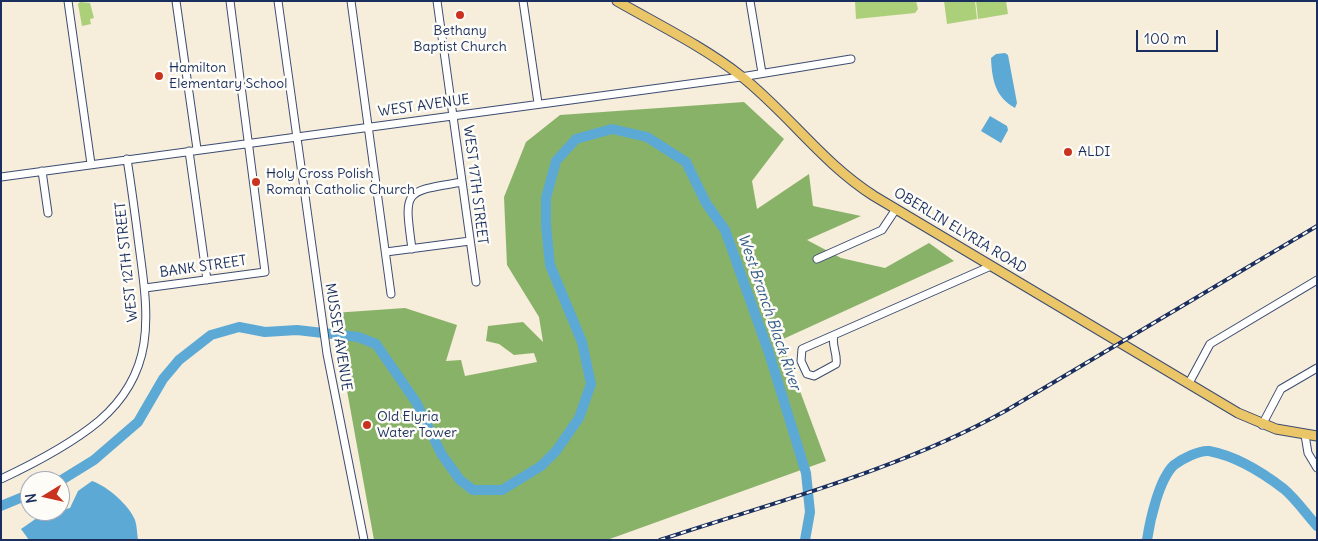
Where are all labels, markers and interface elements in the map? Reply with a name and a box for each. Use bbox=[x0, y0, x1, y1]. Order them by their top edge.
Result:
marker: Bethany Baptist Church bbox=[454, 9, 466, 21]
scale bar bbox=[1138, 20, 1220, 52]
place label: Bethany Baptist Church bbox=[413, 23, 507, 56]
text: 100 m bbox=[1144, 29, 1186, 48]
place label: Hamilton Elementary School bbox=[169, 60, 287, 92]
marker: Hamilton Elementary School bbox=[153, 70, 165, 82]
street label: WEST AVENUE bbox=[377, 91, 471, 121]
street label: WEST 17TH STREET bbox=[459, 124, 491, 246]
place label: ALDI bbox=[1078, 144, 1110, 160]
marker: ALDI bbox=[1062, 146, 1074, 158]
place label: Holy Cross Polish Roman Catholic Church bbox=[266, 166, 415, 198]
marker: Holy Cross Polish Roman Catholic Church bbox=[250, 176, 262, 188]
street label: OBERLIN ELYRIA ROAD bbox=[890, 185, 1030, 277]
street label: WEST 12TH STREET bbox=[112, 201, 142, 323]
water label: West Branch Black River bbox=[734, 231, 804, 393]
street label: BANK STREET bbox=[158, 253, 248, 281]
street label: MUSSEY AVENUE bbox=[321, 282, 355, 392]
place label: Old Elyria Water Tower bbox=[377, 409, 457, 442]
marker: Old Elyria Water Tower bbox=[361, 419, 373, 431]
north arrow bbox=[20, 471, 70, 521]
text: N bbox=[22, 492, 41, 504]

